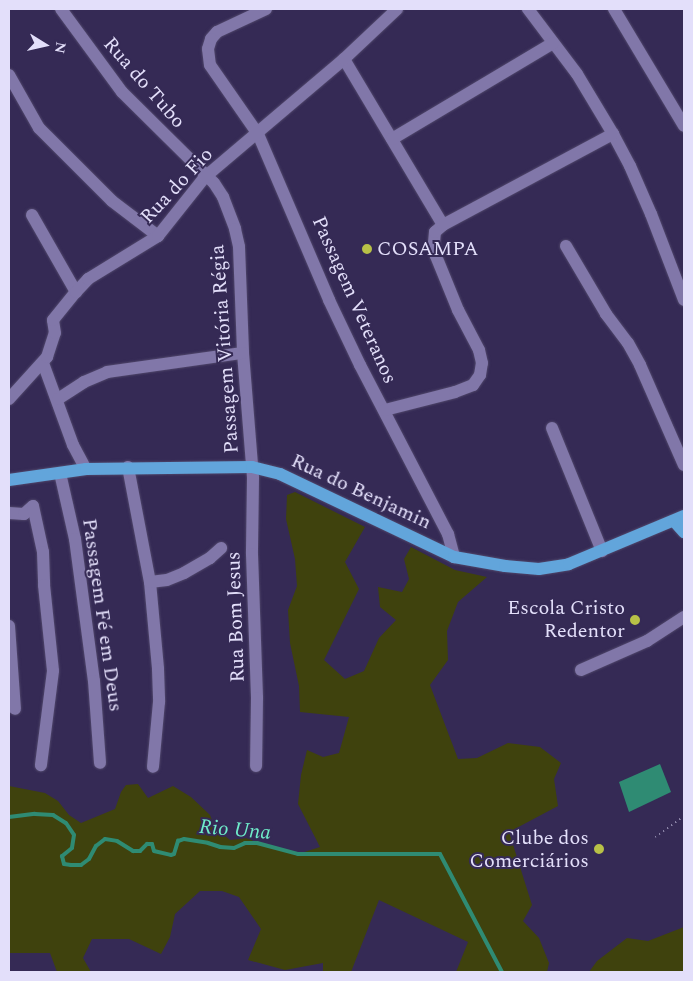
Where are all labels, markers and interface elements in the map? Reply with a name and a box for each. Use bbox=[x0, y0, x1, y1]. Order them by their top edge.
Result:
north arrow bbox=[20, 20, 70, 70]
street label: Rua do Tubo bbox=[98, 33, 190, 133]
text: N bbox=[49, 40, 72, 55]
street label: Rua do Fio bbox=[136, 143, 218, 229]
street label: Passagem Veteranos bbox=[306, 213, 402, 387]
place label: COSAMPA bbox=[377, 237, 478, 261]
marker: COSAMPA bbox=[361, 243, 373, 255]
street label: Passagem Vitória Régia bbox=[206, 244, 244, 454]
street label: Rua do Benjamin bbox=[287, 449, 435, 535]
street label: Passagem Fé em Deus bbox=[77, 517, 127, 713]
street label: Rua Bom Jesus bbox=[222, 551, 250, 683]
place label: Escola Cristo Redentor bbox=[507, 596, 625, 643]
marker: Escola Cristo Redentor bbox=[629, 614, 641, 626]
water label: Rio Una bbox=[198, 814, 272, 846]
place label: Clube dos Comerciários bbox=[470, 826, 589, 873]
marker: Clube dos Comerciários bbox=[593, 843, 605, 855]

